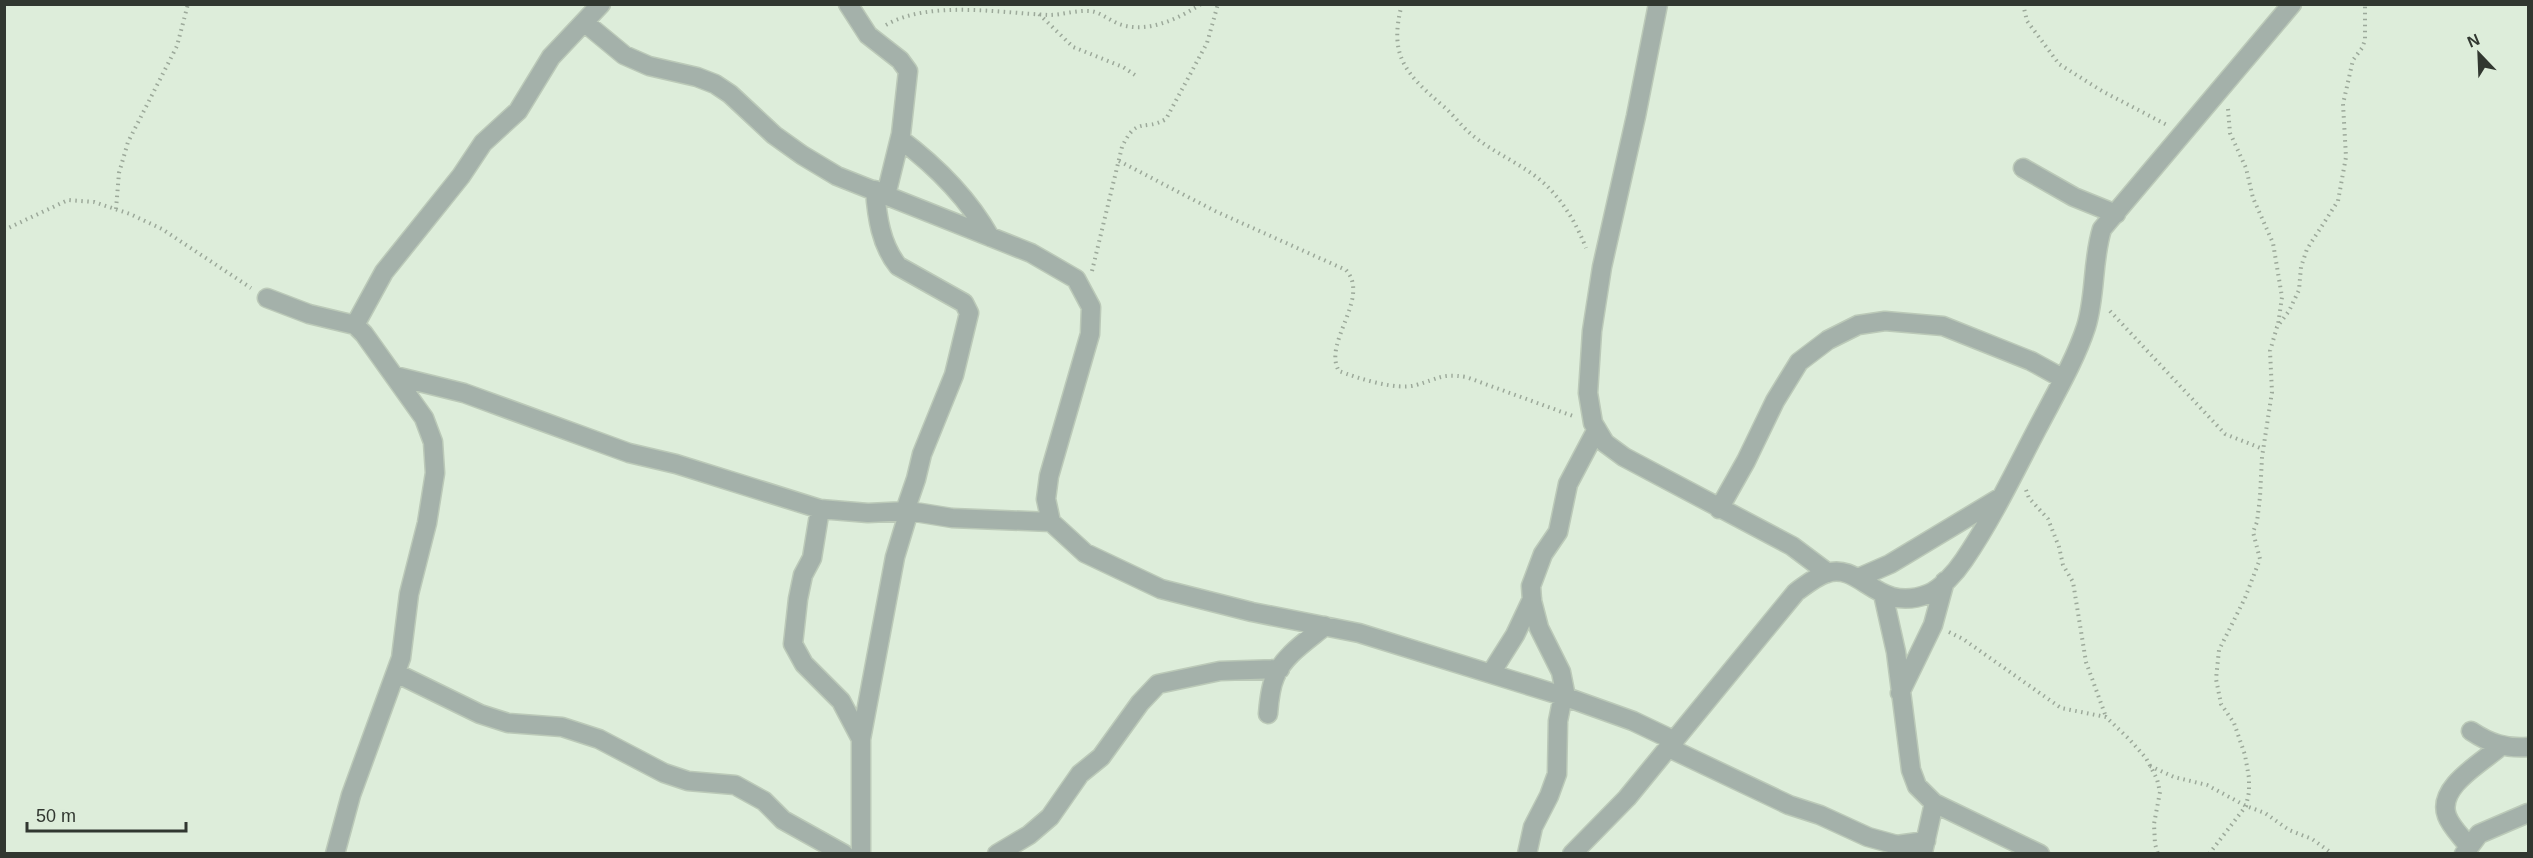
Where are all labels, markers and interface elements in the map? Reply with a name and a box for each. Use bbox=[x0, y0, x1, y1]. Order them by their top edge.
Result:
north arrow bbox=[2449, 24, 2509, 84]
text: N bbox=[2465, 31, 2482, 51]
scale bar bbox=[27, 795, 186, 833]
text: 50 m bbox=[36, 806, 76, 826]

